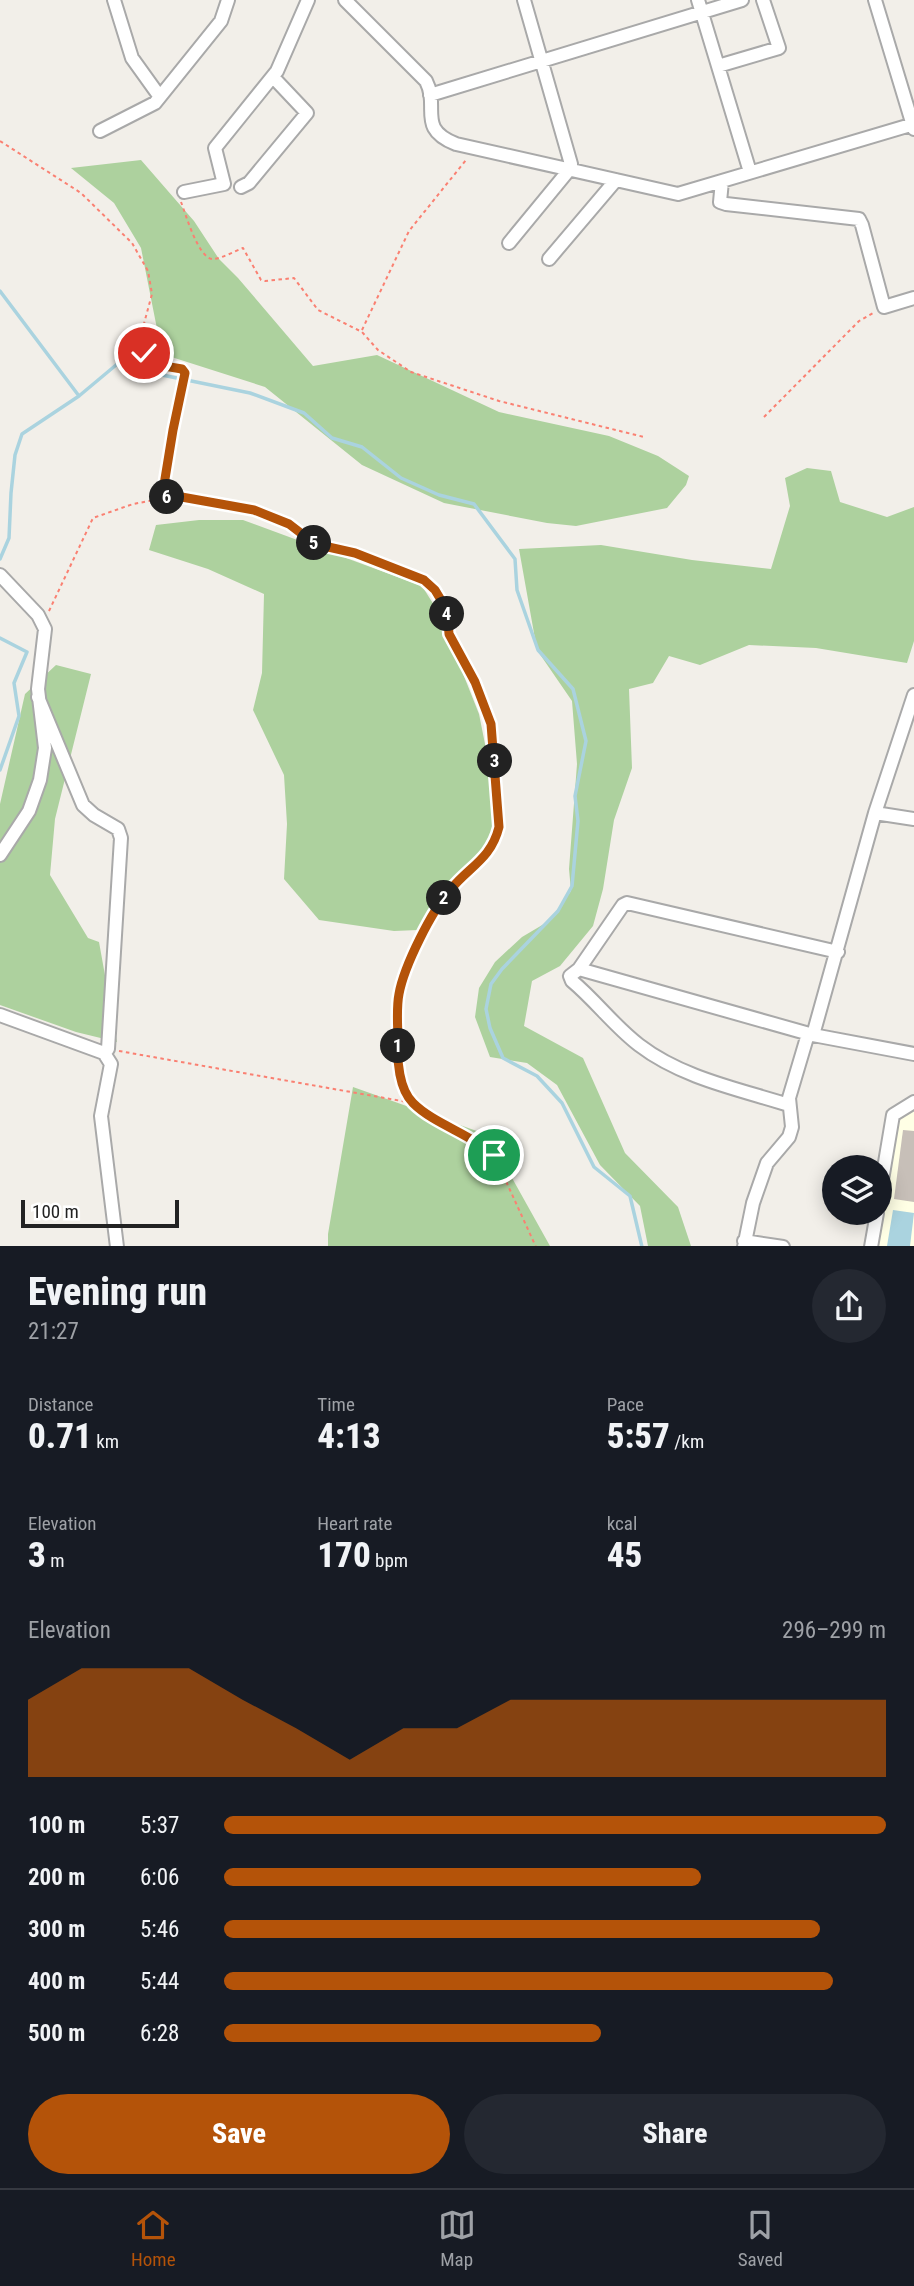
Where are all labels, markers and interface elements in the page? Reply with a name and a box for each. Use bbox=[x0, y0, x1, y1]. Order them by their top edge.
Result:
pin bbox=[114, 323, 174, 383]
icon: check bbox=[125, 334, 163, 372]
pin: 6 bbox=[150, 480, 184, 514]
text: 6 bbox=[162, 485, 171, 508]
pin: 5 bbox=[296, 526, 332, 560]
text: 5 bbox=[309, 531, 318, 554]
pin: 4 bbox=[430, 596, 464, 632]
text: 4 bbox=[442, 602, 451, 625]
pin: 3 bbox=[477, 744, 512, 778]
text: 3 bbox=[490, 749, 499, 772]
pin: 2 bbox=[426, 880, 462, 916]
text: 2 bbox=[439, 886, 448, 909]
pin: 1 bbox=[380, 1028, 416, 1064]
text: 1 bbox=[393, 1034, 402, 1057]
pin bbox=[464, 1125, 524, 1185]
icon: arrive bbox=[475, 1136, 513, 1174]
map controls bbox=[822, 1155, 892, 1225]
button: layers bbox=[822, 1155, 892, 1225]
scale bar bbox=[21, 1198, 178, 1229]
text: 100 m bbox=[32, 1200, 79, 1223]
button: share bbox=[812, 1269, 886, 1343]
text: Evening run bbox=[28, 1270, 207, 1314]
text: 21:27 bbox=[28, 1318, 79, 1345]
text: Distance bbox=[28, 1393, 93, 1416]
text: Time bbox=[317, 1393, 355, 1416]
text: Pace bbox=[607, 1393, 644, 1416]
text: 0.71 bbox=[28, 1416, 92, 1457]
text: 4:13 bbox=[317, 1416, 381, 1457]
text: 5:57 bbox=[607, 1416, 670, 1457]
text: km bbox=[92, 1430, 119, 1453]
text: /km bbox=[670, 1430, 704, 1453]
text: Elevation bbox=[28, 1512, 96, 1535]
text: Heart rate bbox=[317, 1512, 392, 1535]
text: kcal bbox=[607, 1512, 637, 1535]
text: 3 bbox=[28, 1535, 46, 1576]
text: 170 bbox=[317, 1535, 371, 1576]
text: 45 bbox=[607, 1535, 642, 1576]
text: m bbox=[46, 1549, 64, 1572]
text: bpm bbox=[371, 1549, 408, 1572]
text: Elevation bbox=[28, 1617, 111, 1644]
text: 296–299 m bbox=[782, 1617, 886, 1644]
text: 100 m bbox=[28, 1812, 85, 1839]
text: 5:37 bbox=[140, 1812, 179, 1839]
text: 200 m bbox=[28, 1864, 85, 1891]
text: 6:06 bbox=[140, 1864, 179, 1891]
text: 300 m bbox=[28, 1916, 85, 1943]
text: 5:46 bbox=[140, 1916, 179, 1943]
text: 400 m bbox=[28, 1968, 85, 1995]
text: 5:44 bbox=[140, 1968, 179, 1995]
text: 500 m bbox=[28, 2020, 85, 2047]
text: 6:28 bbox=[140, 2020, 179, 2047]
button: Save bbox=[28, 2094, 450, 2174]
button: Share bbox=[464, 2094, 886, 2174]
tab: Home bbox=[131, 2206, 176, 2271]
tab: Map bbox=[438, 2206, 476, 2271]
tab: Saved bbox=[738, 2206, 783, 2271]

